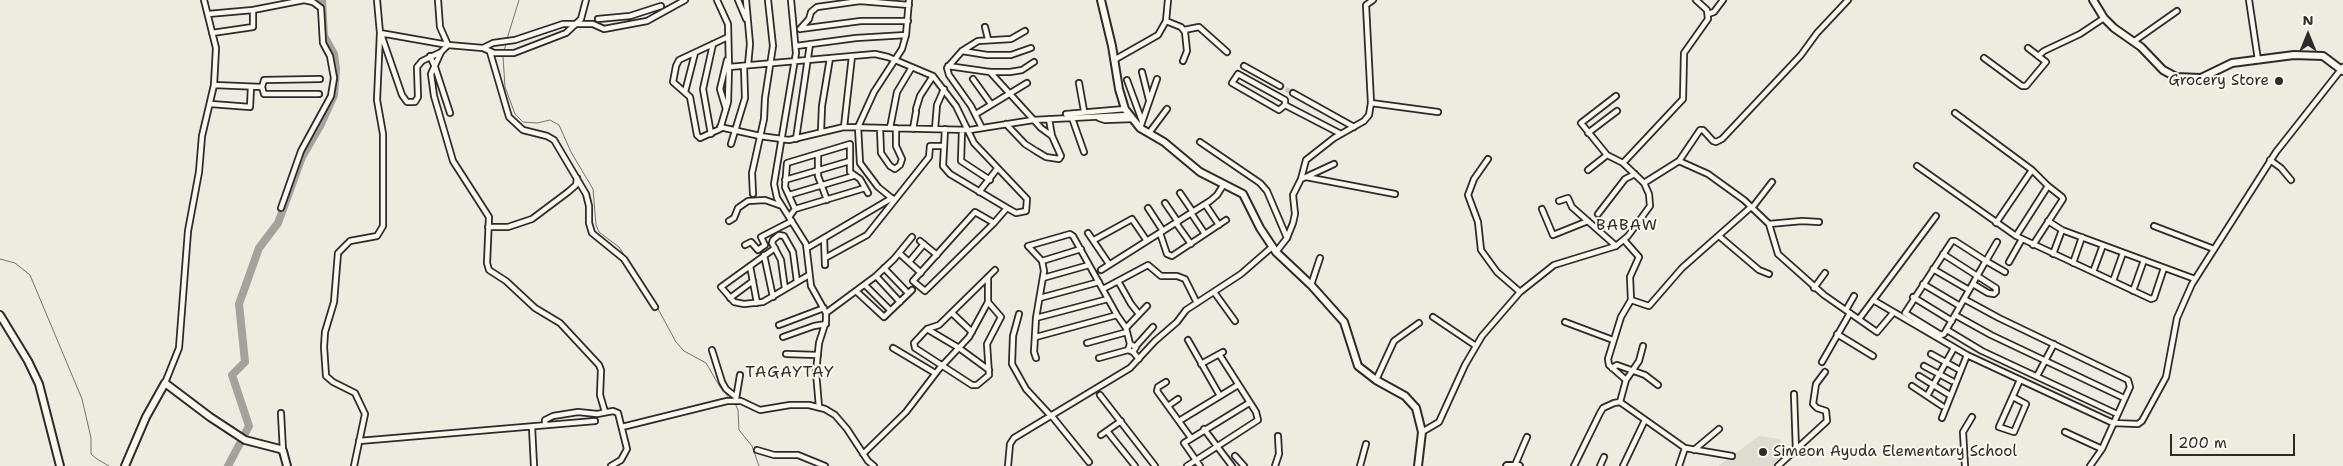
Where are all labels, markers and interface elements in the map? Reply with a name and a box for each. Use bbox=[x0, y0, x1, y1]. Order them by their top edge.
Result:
north arrow bbox=[2283, 10, 2333, 60]
text: N bbox=[2302, 11, 2314, 29]
place label: Grocery Store bbox=[2168, 72, 2269, 90]
marker: Grocery Store bbox=[2273, 75, 2285, 87]
district label: BABAW bbox=[1595, 216, 1659, 236]
district label: TAGAYTAY bbox=[744, 363, 836, 383]
scale bar bbox=[2173, 424, 2298, 456]
text: 200 m bbox=[2178, 433, 2227, 453]
place label: Simeon Ayuda Elementary School bbox=[1773, 443, 2017, 461]
marker: Simeon Ayuda Elementary School bbox=[1757, 446, 1769, 458]

